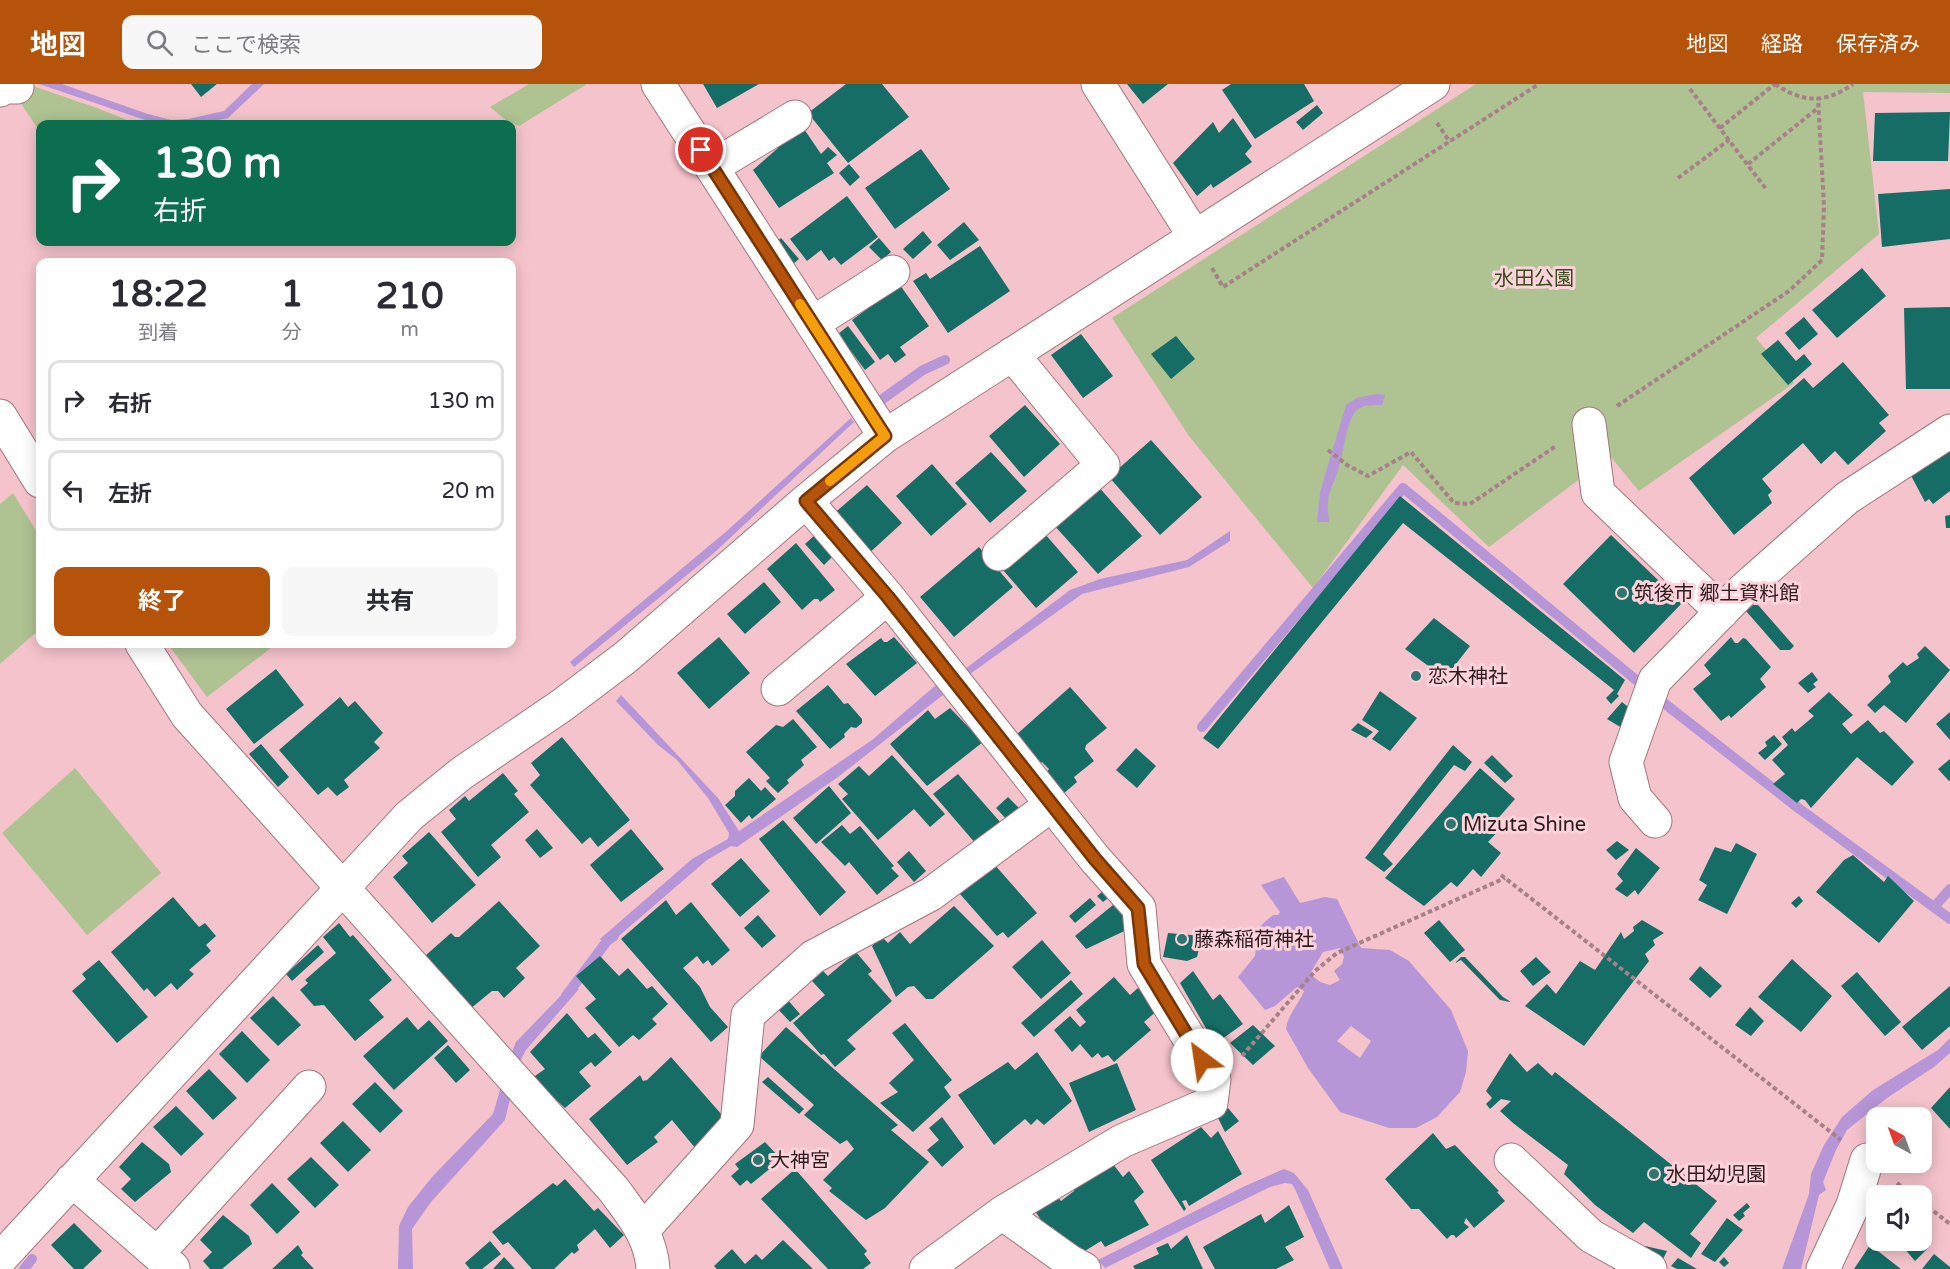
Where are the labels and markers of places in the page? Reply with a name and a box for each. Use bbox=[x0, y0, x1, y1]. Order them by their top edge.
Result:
pin bbox=[675, 124, 726, 175]
place label: 筑後市 郷土資料館 bbox=[1634, 582, 1799, 606]
marker: 筑後市 郷土資料館 bbox=[1615, 586, 1629, 600]
place label: 恋木神社 bbox=[1428, 665, 1508, 689]
marker: 恋木神社 bbox=[1409, 669, 1423, 683]
place label: Mizuta Shine bbox=[1463, 813, 1586, 837]
marker: Mizuta Shine bbox=[1444, 817, 1458, 831]
place label: 藤森稲荷神社 bbox=[1194, 928, 1314, 952]
marker: 藤森稲荷神社 bbox=[1175, 932, 1189, 946]
place label: 大神宮 bbox=[770, 1149, 830, 1173]
marker: 大神宮 bbox=[751, 1153, 765, 1167]
place label: 水田幼児園 bbox=[1666, 1163, 1766, 1187]
marker: 水田幼児園 bbox=[1647, 1167, 1661, 1181]

